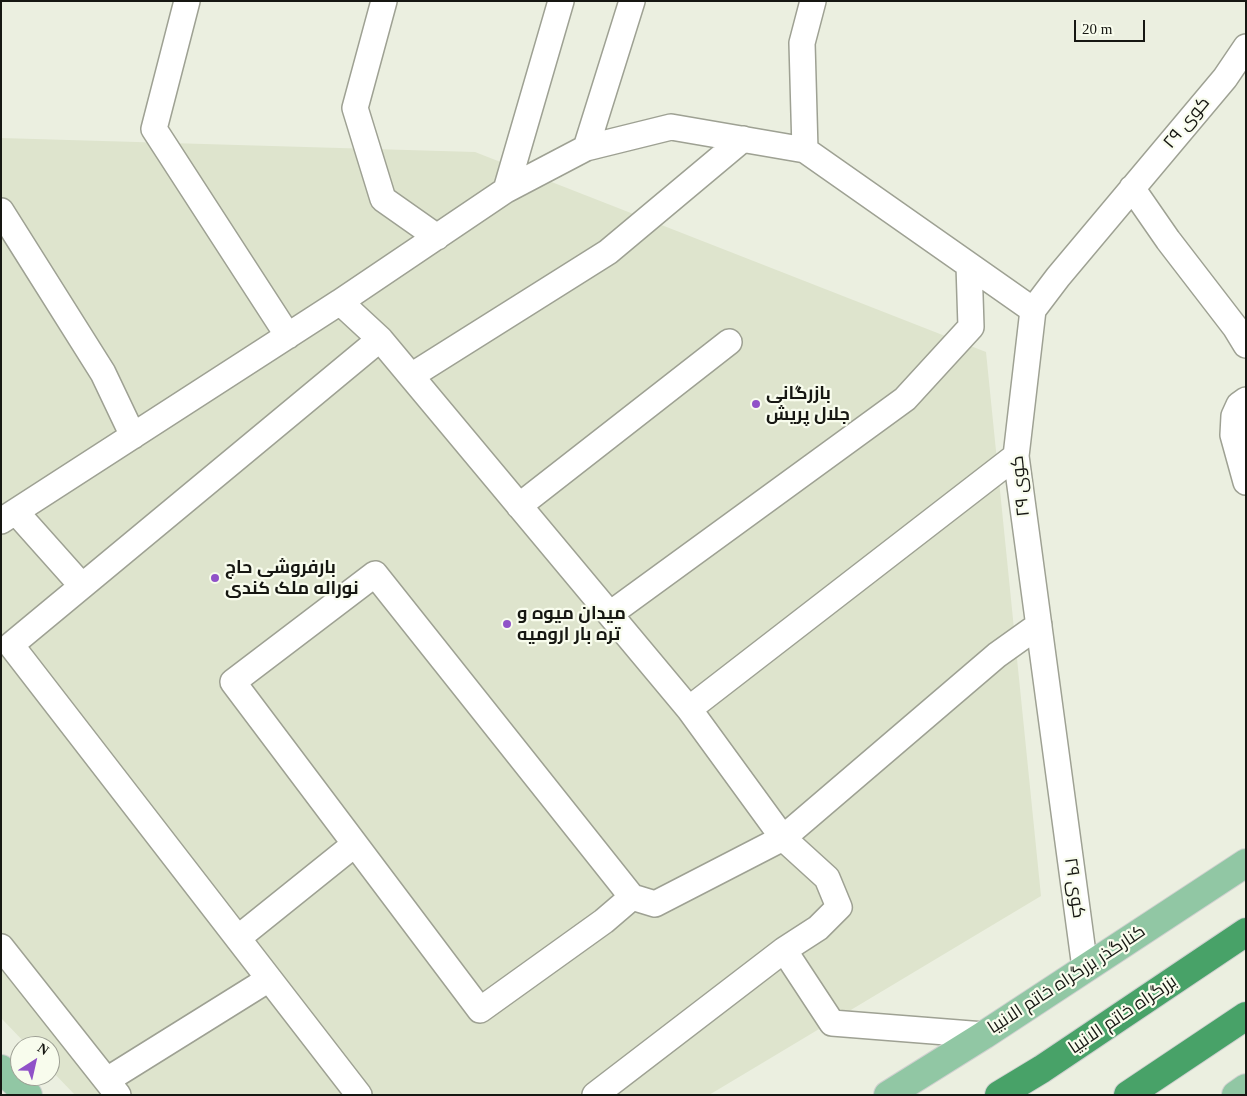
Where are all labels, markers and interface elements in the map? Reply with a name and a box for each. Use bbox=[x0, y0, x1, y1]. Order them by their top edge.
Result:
scale bar bbox=[1077, 10, 1148, 42]
text: 20 m bbox=[1082, 21, 1112, 37]
street label: کوی ۲۹ bbox=[1159, 93, 1215, 153]
place label: بازرگانی جلال پریش bbox=[766, 383, 850, 426]
marker: بازرگانی جلال پریش bbox=[750, 398, 762, 410]
street label: کوی ۲۹ bbox=[1007, 454, 1035, 518]
place label: بارفروشی حاج نوراله ملک کندی bbox=[225, 557, 359, 600]
marker: بارفروشی حاج نوراله ملک کندی bbox=[209, 572, 221, 584]
place label: میدان میوه و تره بار ارومیه bbox=[517, 603, 626, 646]
marker: میدان میوه و تره بار ارومیه bbox=[501, 618, 513, 630]
street label: کوی ۲۹ bbox=[1059, 856, 1089, 920]
street label: کنارگذر بزرگراه خاتم الانبیا bbox=[984, 921, 1150, 1039]
street label: بزرگراه خاتم الانبیا bbox=[1065, 971, 1181, 1059]
north arrow bbox=[10, 1036, 60, 1086]
text: N bbox=[35, 1040, 52, 1058]

